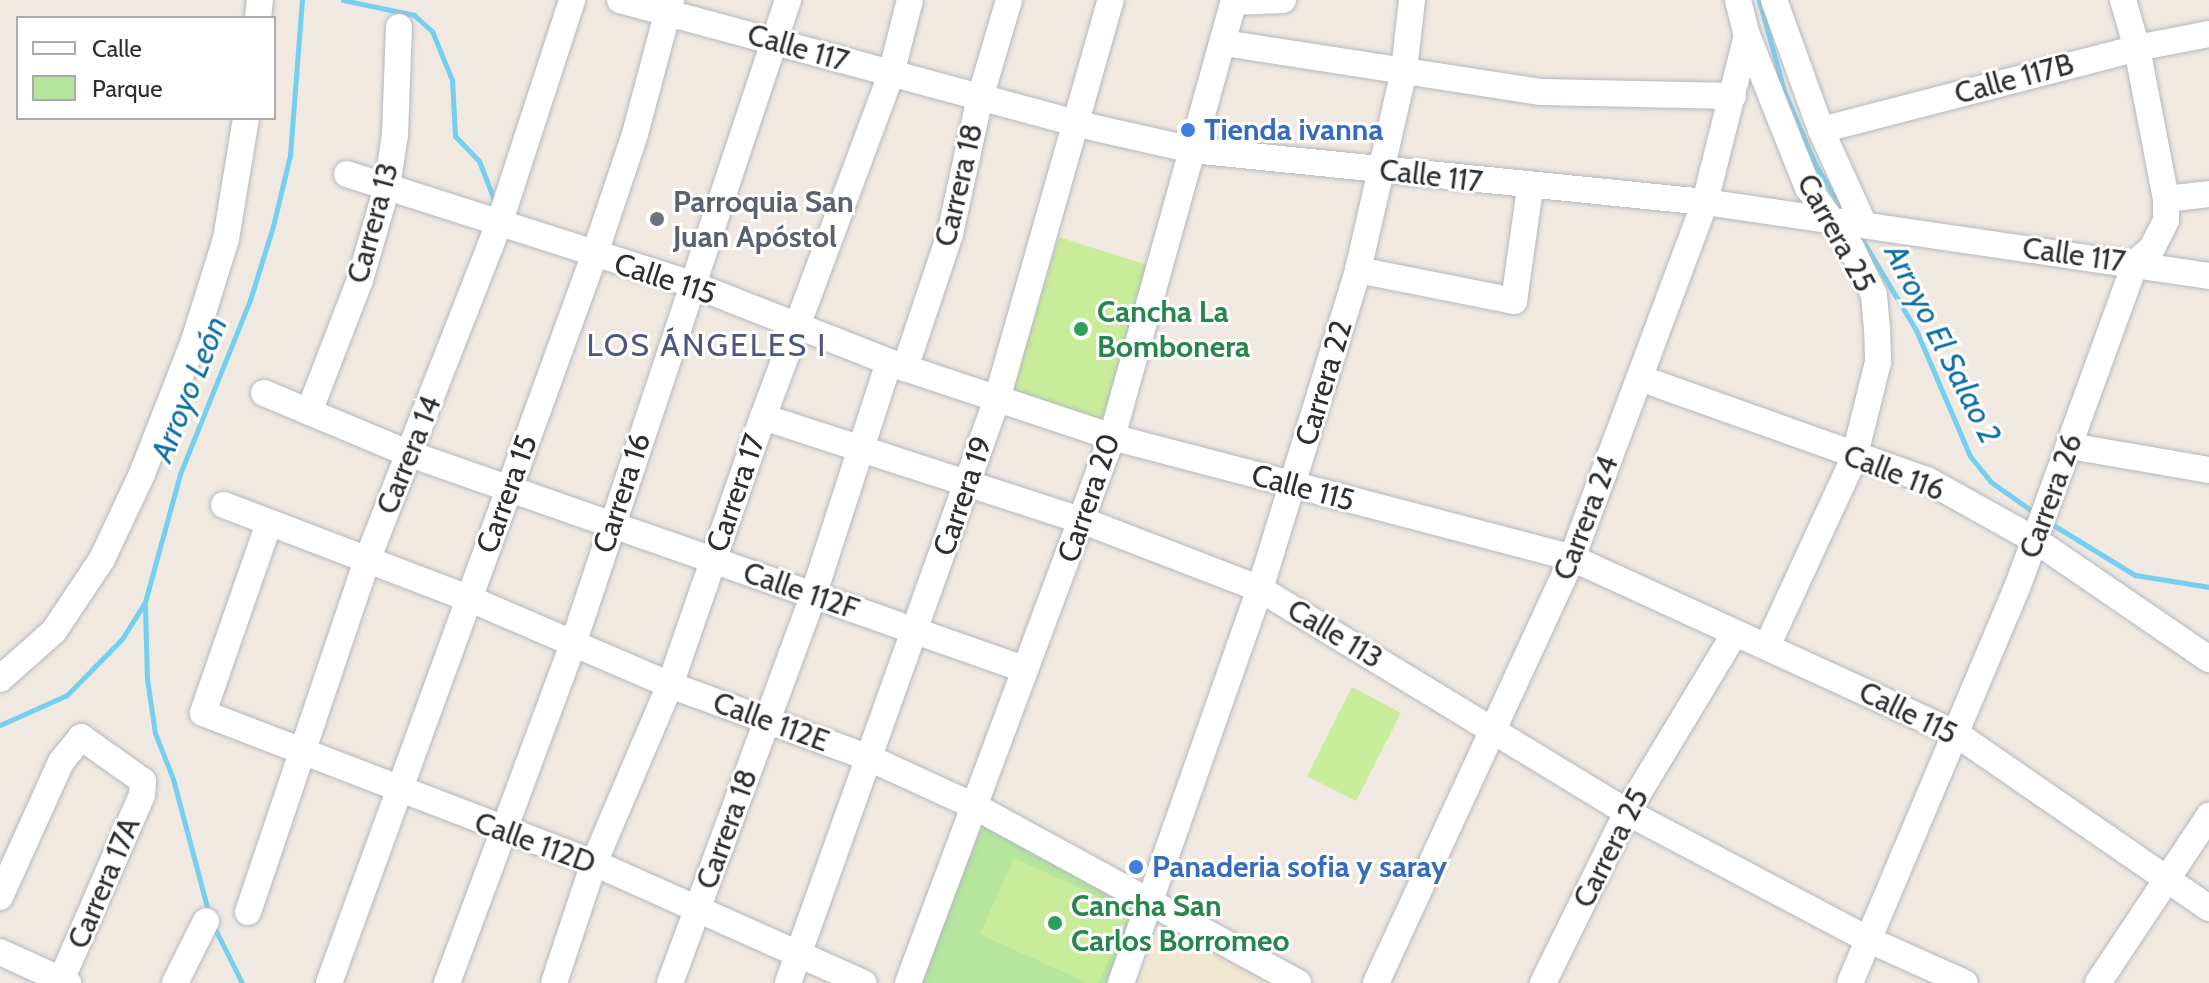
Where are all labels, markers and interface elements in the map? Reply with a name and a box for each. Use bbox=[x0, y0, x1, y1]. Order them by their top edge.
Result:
legend bbox=[16, 16, 276, 120]
street label: Calle 117 bbox=[743, 16, 853, 80]
text: Calle bbox=[92, 34, 142, 63]
street label: Calle 117B bbox=[1951, 46, 2077, 112]
text: Parque bbox=[92, 74, 162, 103]
place label: Tienda ivanna bbox=[1204, 112, 1383, 148]
street label: Carrera 18 bbox=[927, 120, 991, 250]
marker: Tienda ivanna bbox=[1179, 121, 1197, 139]
street label: Calle 117 bbox=[1377, 152, 1485, 200]
street label: Carrera 13 bbox=[340, 159, 406, 287]
street label: Carrera 25 bbox=[1789, 168, 1883, 298]
place label: Parroquia San Juan Apóstol bbox=[673, 184, 854, 254]
marker: Parroquia San Juan Apóstol bbox=[648, 210, 666, 228]
street label: Calle 117 bbox=[2020, 230, 2128, 280]
water label: Arroyo El Salao 2 bbox=[1876, 238, 2010, 450]
street label: Calle 115 bbox=[610, 246, 720, 312]
place label: Cancha La Bombonera bbox=[1097, 294, 1250, 364]
water label: Arroyo León bbox=[142, 311, 236, 467]
street label: Carrera 22 bbox=[1288, 316, 1360, 450]
marker: Cancha La Bombonera bbox=[1072, 320, 1090, 338]
district label: LOS ÁNGELES I bbox=[586, 326, 828, 364]
street label: Carrera 14 bbox=[369, 391, 449, 519]
street label: Carrera 16 bbox=[586, 428, 658, 558]
street label: Carrera 17 bbox=[699, 429, 773, 557]
street label: Carrera 20 bbox=[1050, 429, 1128, 567]
street label: Carrera 26 bbox=[2012, 429, 2090, 563]
street label: Carrera 15 bbox=[469, 430, 545, 558]
street label: Carrera 19 bbox=[926, 431, 1000, 561]
street label: Calle 116 bbox=[1838, 437, 1950, 509]
street label: Carrera 24 bbox=[1546, 451, 1626, 585]
street label: Calle 115 bbox=[1248, 457, 1358, 519]
street label: Calle 112F bbox=[738, 554, 864, 628]
street label: Calle 113 bbox=[1281, 592, 1389, 676]
street label: Calle 115 bbox=[1853, 674, 1963, 752]
street label: Calle 112E bbox=[708, 684, 834, 760]
street label: Carrera 18 bbox=[689, 764, 765, 894]
street label: Carrera 25 bbox=[1566, 782, 1656, 914]
street label: Calle 112D bbox=[470, 805, 600, 881]
street label: Carrera 17A bbox=[60, 812, 148, 954]
place label: Panaderia sofia y saray bbox=[1152, 849, 1447, 885]
marker: Panaderia sofia y saray bbox=[1127, 858, 1145, 876]
place label: Cancha San Carlos Borromeo bbox=[1071, 888, 1290, 958]
marker: Cancha San Carlos Borromeo bbox=[1046, 914, 1064, 932]

